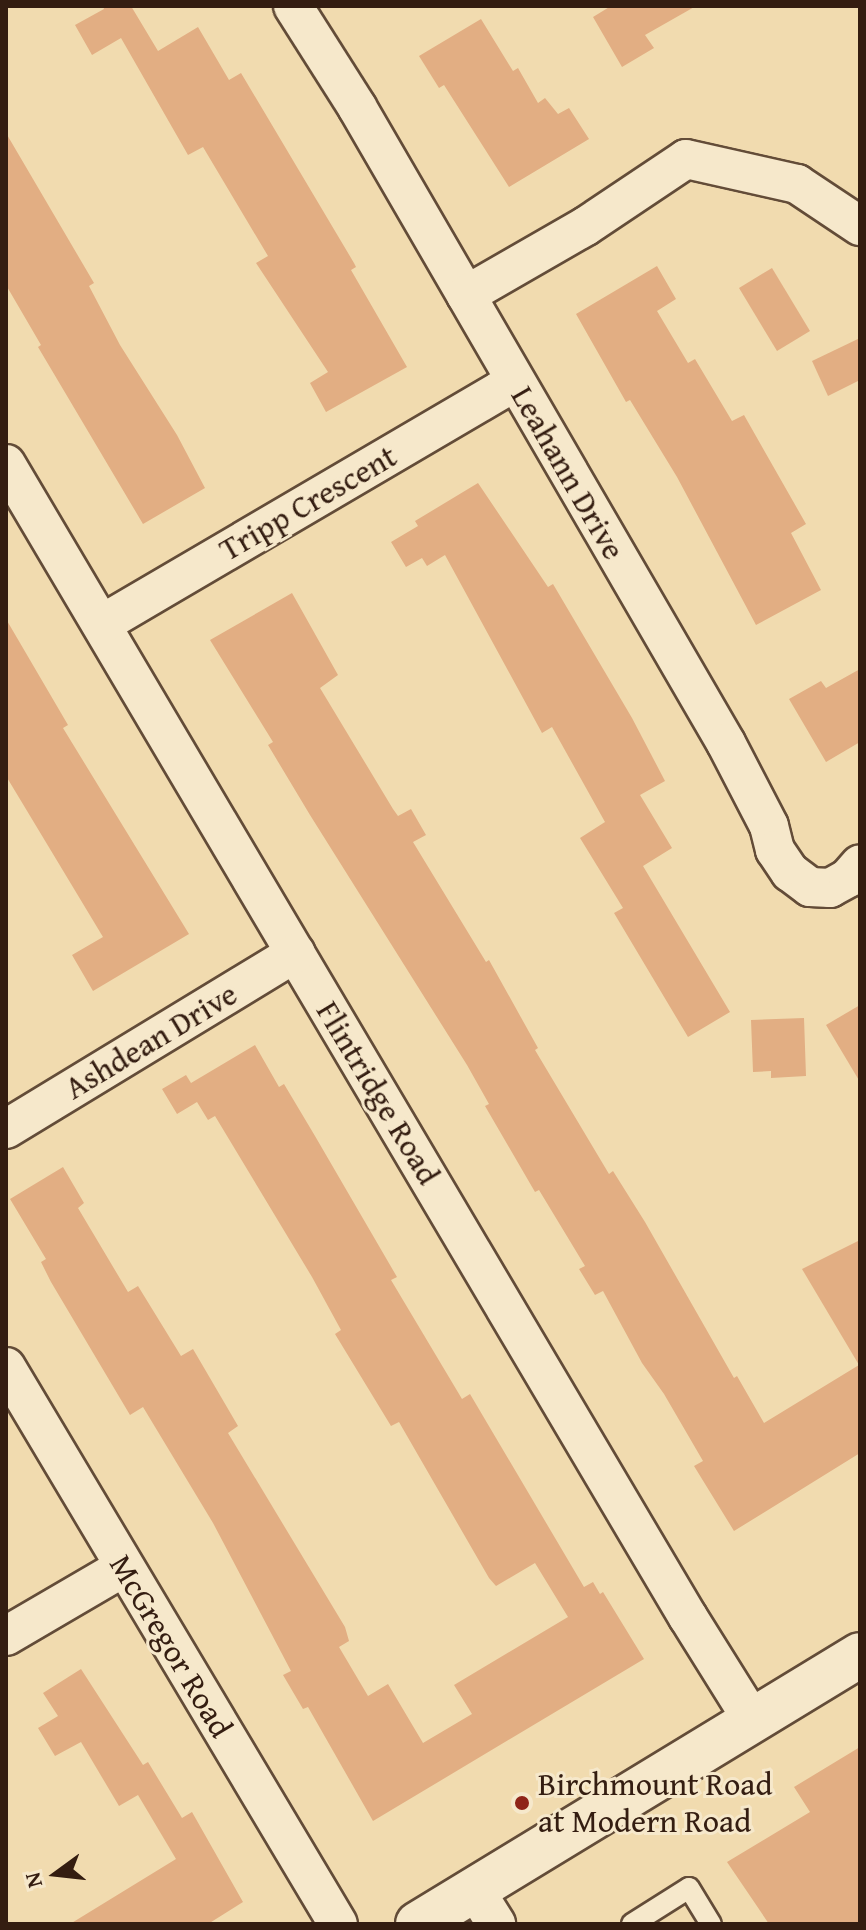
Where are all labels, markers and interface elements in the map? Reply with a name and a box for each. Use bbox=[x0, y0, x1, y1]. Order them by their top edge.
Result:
street label: Leahann Drive bbox=[503, 380, 633, 566]
street label: Tripp Crescent bbox=[213, 437, 403, 569]
street label: Ashdean Drive bbox=[58, 975, 244, 1107]
street label: Flintridge Road bbox=[308, 994, 448, 1192]
street label: McGregor Road bbox=[101, 1548, 241, 1744]
place label: Birchmount Road at Modern Road bbox=[538, 1766, 773, 1841]
marker: Birchmount Road at Modern Road bbox=[513, 1794, 531, 1812]
north arrow bbox=[16, 1834, 96, 1914]
text: N bbox=[15, 1869, 50, 1891]

